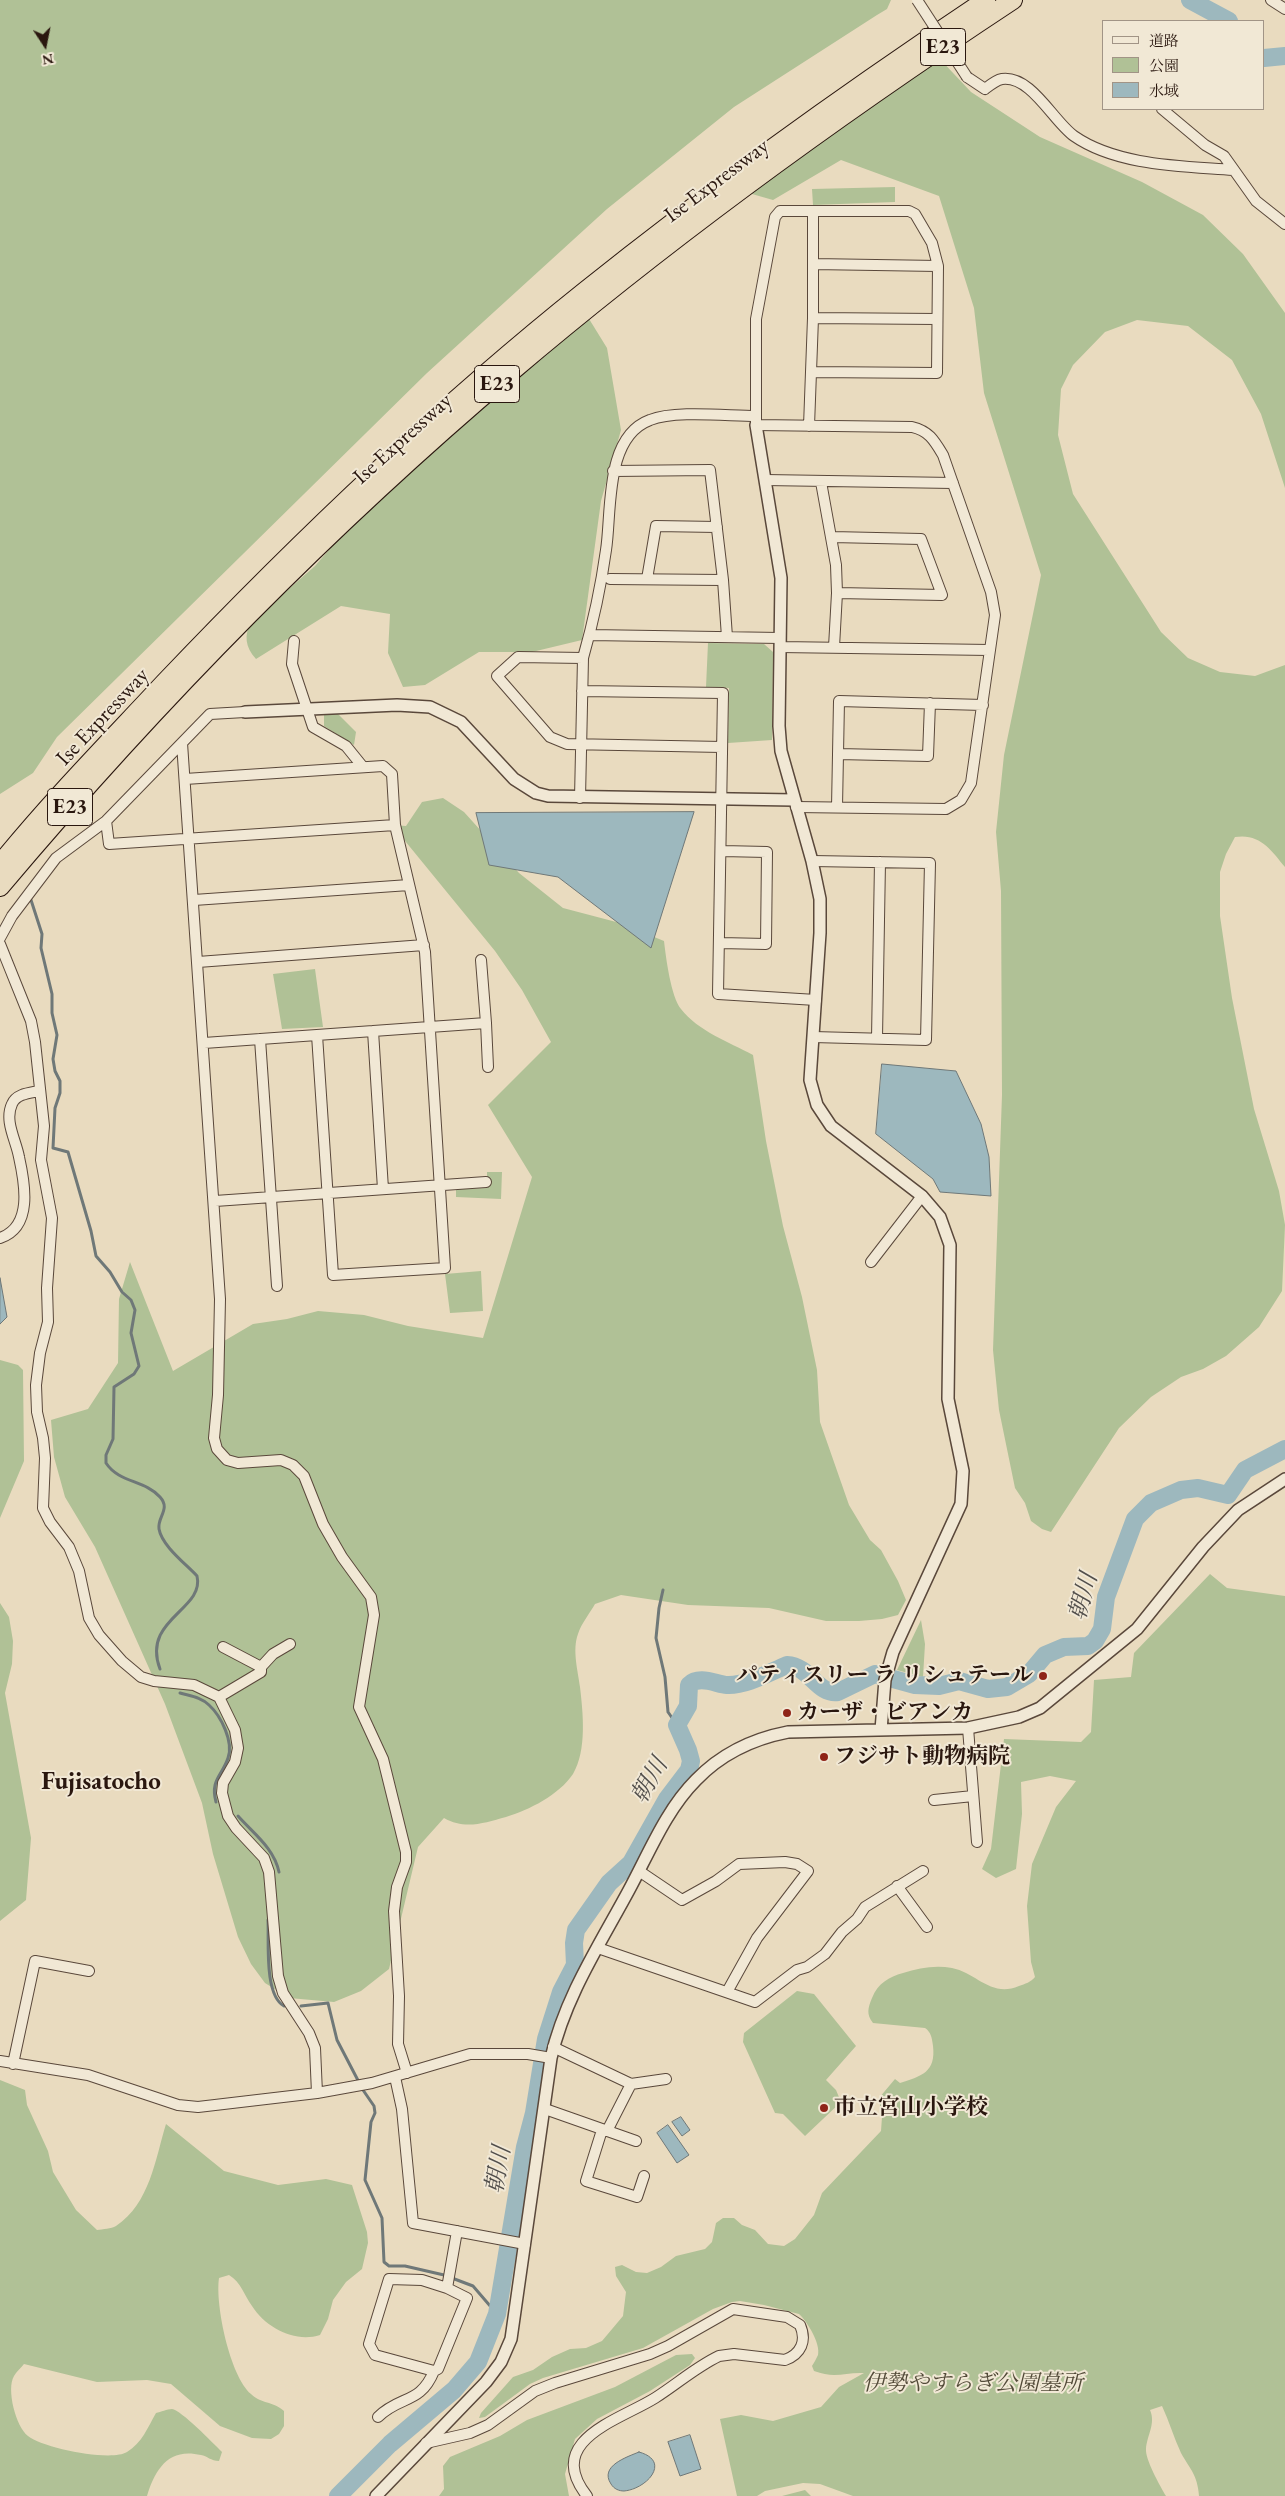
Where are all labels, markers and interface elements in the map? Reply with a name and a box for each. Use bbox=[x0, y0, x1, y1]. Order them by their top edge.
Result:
north arrow bbox=[20, 20, 70, 70]
legend bbox=[1102, 20, 1265, 110]
road number: E23 bbox=[920, 28, 966, 66]
text: 道路 bbox=[1149, 31, 1179, 50]
text: N bbox=[41, 50, 55, 70]
text: 公園 bbox=[1149, 56, 1179, 75]
text: 水域 bbox=[1149, 81, 1179, 100]
street label: Ise Expressway bbox=[660, 133, 774, 229]
road number: E23 bbox=[474, 366, 520, 402]
street label: Ise Expressway bbox=[348, 388, 458, 490]
street label: Ise Expressway bbox=[51, 663, 155, 771]
road number: E23 bbox=[48, 789, 92, 826]
water label: 朝川 bbox=[1064, 1570, 1104, 1624]
place label: パティスリー ラ リシュテール bbox=[737, 1663, 1033, 1689]
marker: パティスリー ラ リシュテール bbox=[1037, 1670, 1049, 1682]
place label: カーザ・ビアンカ bbox=[797, 1700, 973, 1726]
marker: カーザ・ビアンカ bbox=[781, 1707, 793, 1719]
place label: フジサト動物病院 bbox=[834, 1744, 1010, 1770]
marker: フジサト動物病院 bbox=[818, 1751, 830, 1763]
water label: 朝川 bbox=[626, 1753, 674, 1809]
district label: Fujisatocho bbox=[41, 1767, 161, 1797]
place label: 市立宮山小学校 bbox=[834, 2095, 988, 2121]
marker: 市立宮山小学校 bbox=[818, 2102, 830, 2114]
water label: 朝川 bbox=[481, 2144, 517, 2196]
park label: 伊勢やすらぎ公園墓所 bbox=[863, 2371, 1083, 2397]

